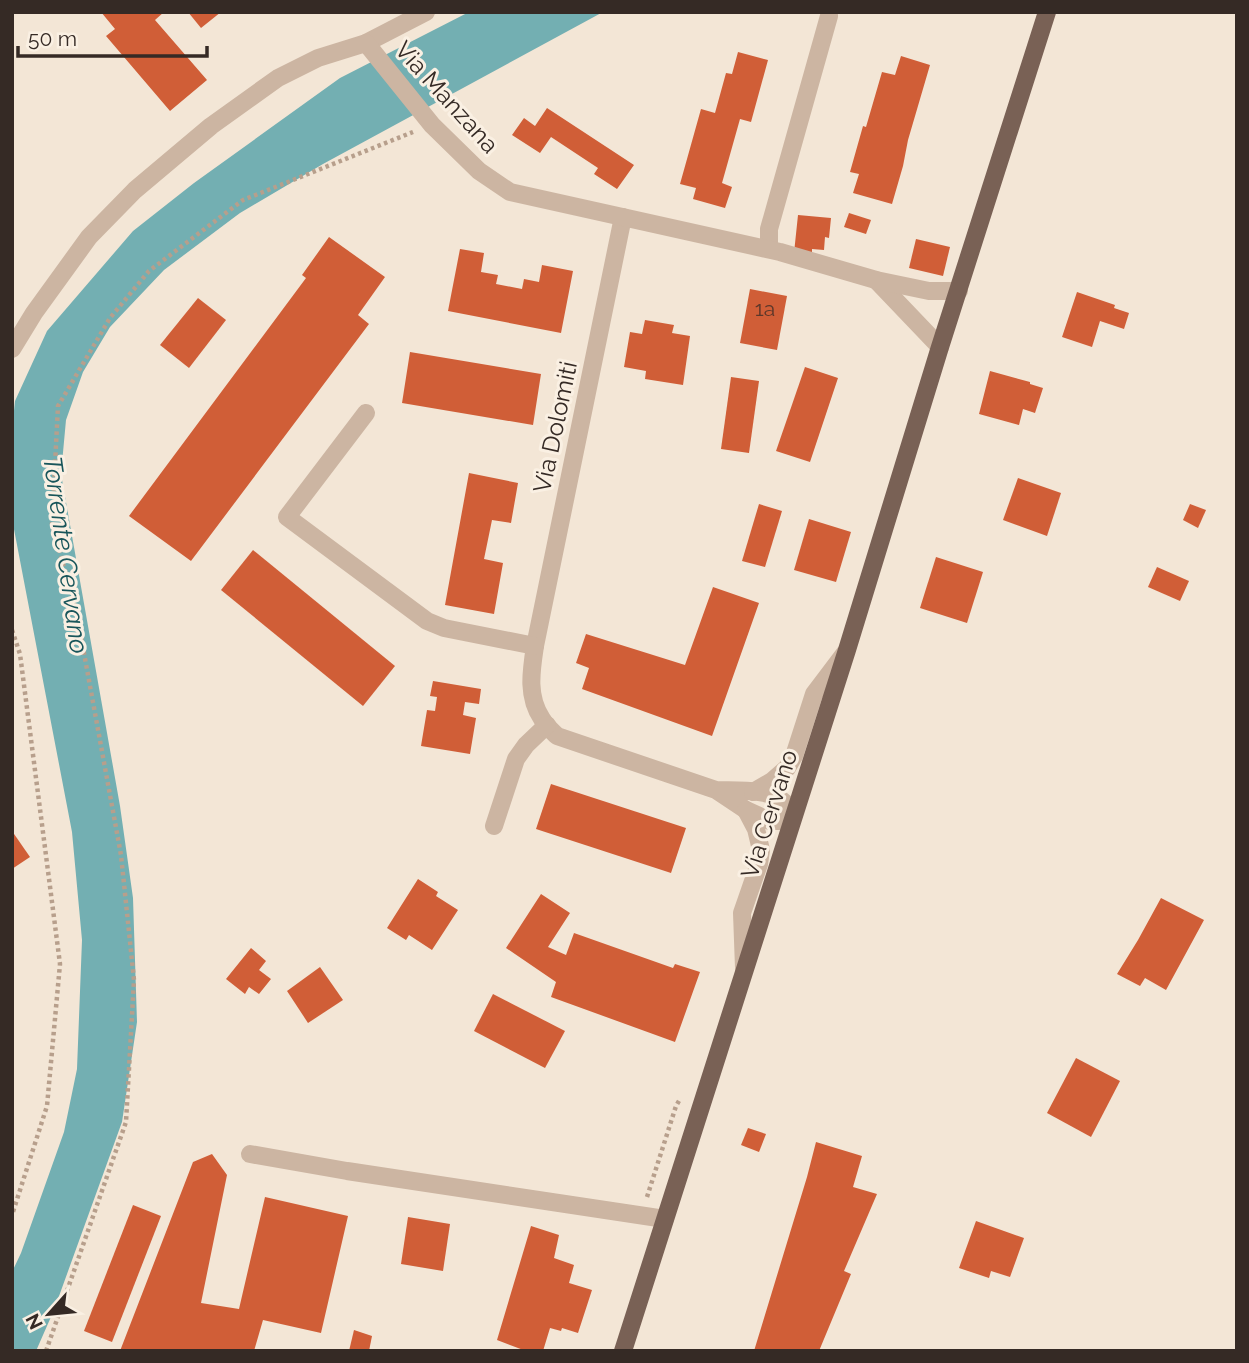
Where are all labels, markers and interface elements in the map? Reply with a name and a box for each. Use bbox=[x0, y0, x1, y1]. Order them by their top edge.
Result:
scale bar bbox=[18, 14, 206, 58]
text: 50 m bbox=[28, 26, 77, 51]
street label: Via Manzana bbox=[389, 35, 505, 159]
house number: 1a bbox=[755, 296, 775, 321]
street label: Via Dolomiti bbox=[527, 359, 583, 495]
water label: Torrente Cervano bbox=[37, 454, 95, 656]
street label: Via Cervano bbox=[735, 746, 803, 882]
north arrow bbox=[14, 1279, 84, 1349]
text: N bbox=[21, 1310, 47, 1333]

